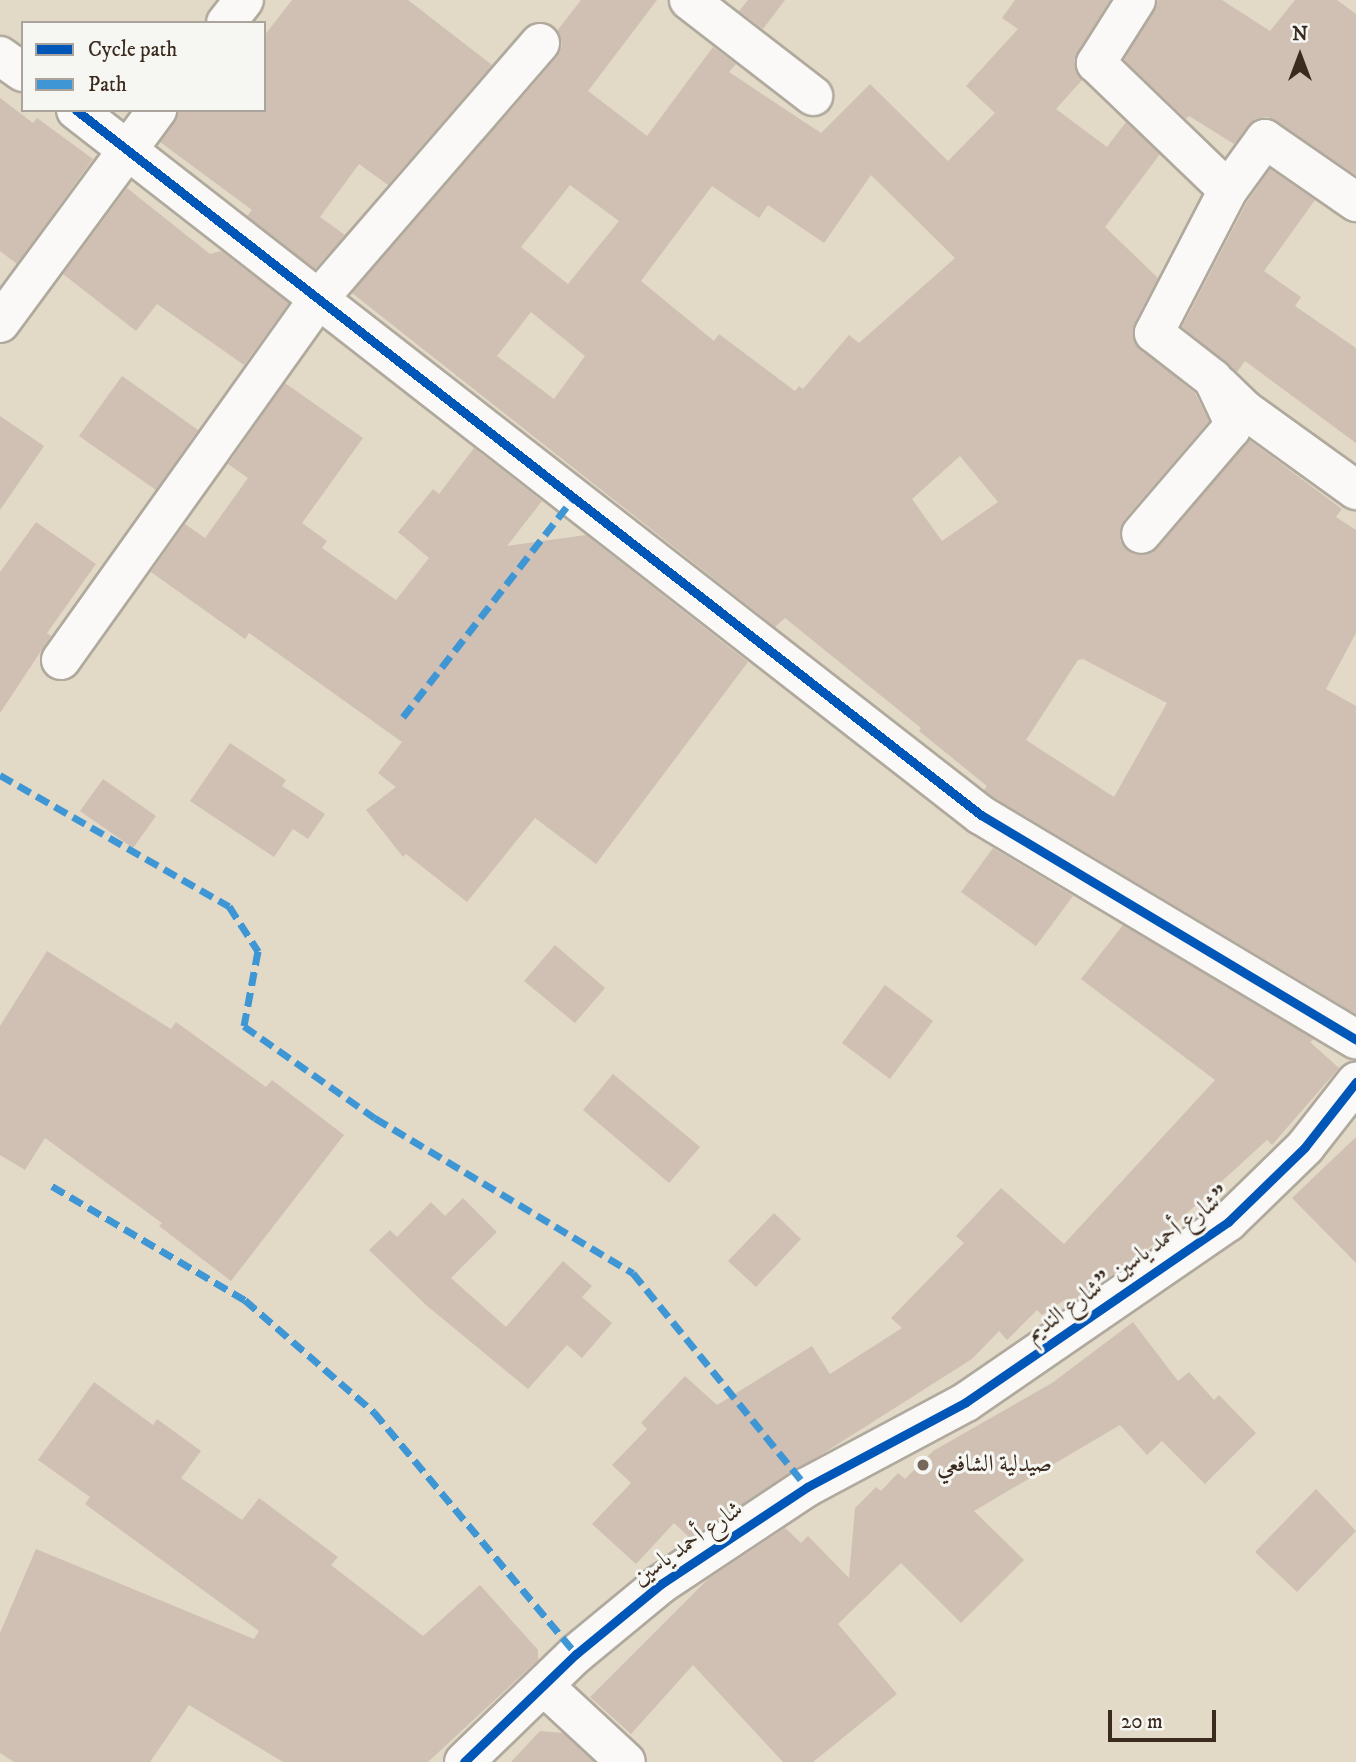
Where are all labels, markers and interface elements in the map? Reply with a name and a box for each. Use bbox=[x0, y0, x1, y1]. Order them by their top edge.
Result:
legend bbox=[21, 21, 266, 112]
north arrow bbox=[1265, 21, 1335, 91]
text: N bbox=[1292, 23, 1308, 46]
text: Cycle path bbox=[88, 37, 177, 63]
text: Path bbox=[88, 72, 127, 98]
street label: شارع أحمد ياسين "شارع النديم" bbox=[1020, 1181, 1236, 1349]
place label: صيدلية الشافعي bbox=[937, 1451, 1052, 1479]
marker: صيدلية الشافعي bbox=[915, 1457, 931, 1473]
street label: شارع أحمد ياسين bbox=[627, 1495, 749, 1593]
scale bar bbox=[1111, 1696, 1220, 1740]
text: 20 m bbox=[1121, 1709, 1163, 1735]

